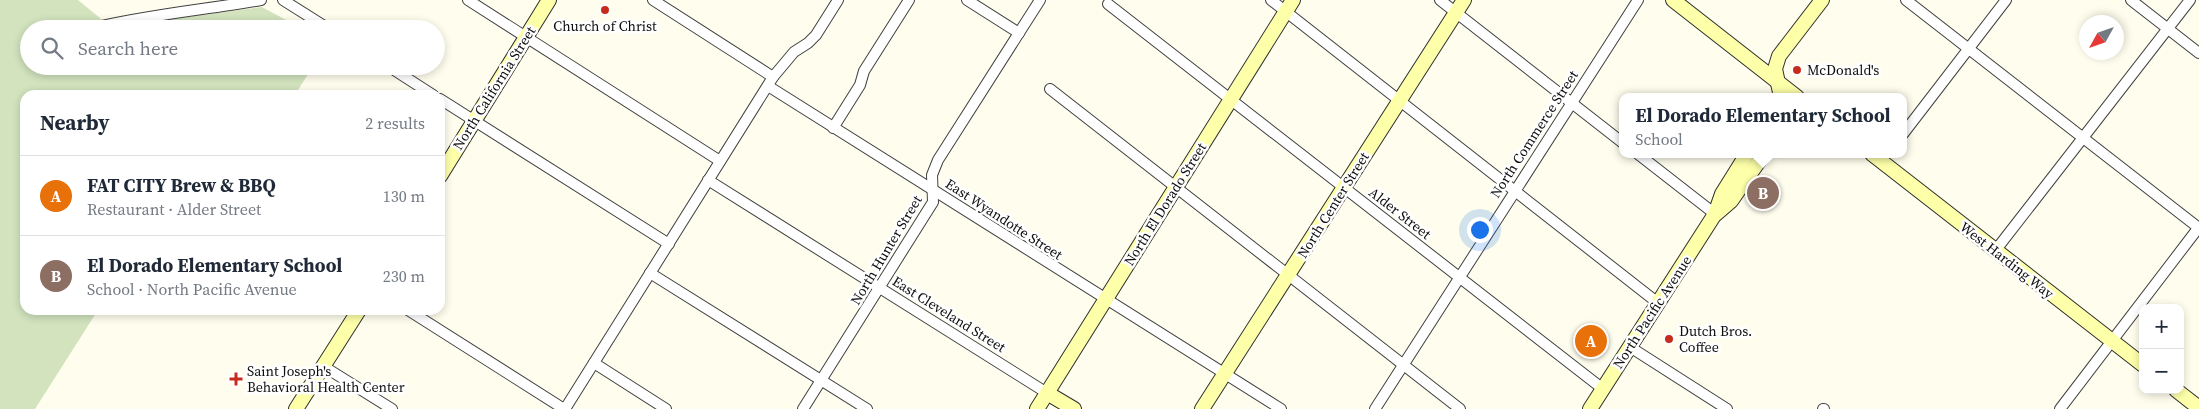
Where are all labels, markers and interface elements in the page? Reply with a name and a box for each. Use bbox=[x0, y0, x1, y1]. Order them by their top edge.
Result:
marker: Church of Christ bbox=[599, 4, 611, 16]
north arrow bbox=[2079, 15, 2124, 60]
place label: Church of Christ bbox=[553, 16, 657, 36]
search box bbox=[20, 20, 445, 75]
street label: North California Street bbox=[448, 22, 540, 154]
icon: search bbox=[38, 34, 66, 62]
text: Search here bbox=[78, 35, 178, 61]
place label: McDonald's bbox=[1807, 60, 1879, 80]
marker: McDonald's bbox=[1791, 64, 1803, 76]
street label: North Commerce Street bbox=[1485, 66, 1583, 202]
popup bbox=[1619, 93, 1907, 158]
text: El Dorado Elementary School bbox=[1635, 102, 1891, 128]
text: Nearby bbox=[40, 108, 110, 137]
text: 2 results bbox=[365, 112, 425, 134]
text: School bbox=[1635, 128, 1683, 150]
street label: North El Dorado Street bbox=[1119, 138, 1211, 269]
street label: North Center Street bbox=[1292, 148, 1374, 262]
text: FAT CITY Brew & BBQ bbox=[87, 172, 276, 198]
street label: East Wyandotte Street bbox=[942, 174, 1067, 265]
pin: B bbox=[1747, 174, 1779, 212]
street label: Alder Street bbox=[1365, 182, 1436, 244]
text: A bbox=[51, 185, 61, 207]
text: 130 m bbox=[383, 185, 425, 207]
street label: North Hunter Street bbox=[845, 191, 927, 309]
text: Restaurant · Alder Street bbox=[87, 198, 261, 220]
your location bbox=[1467, 217, 1493, 243]
street label: West Harding Way bbox=[1956, 217, 2059, 304]
text: El Dorado Elementary School bbox=[87, 252, 342, 278]
street label: North Pacific Avenue bbox=[1608, 252, 1696, 372]
text: B bbox=[51, 265, 61, 287]
text: 230 m bbox=[383, 265, 425, 287]
street label: East Cleveland Street bbox=[888, 271, 1010, 357]
text: School · North Pacific Avenue bbox=[87, 278, 297, 300]
map controls bbox=[2139, 304, 2184, 394]
button: + bbox=[2139, 304, 2184, 349]
place label: Dutch Bros. Coffee bbox=[1679, 321, 1752, 357]
pin: A bbox=[1575, 322, 1607, 360]
marker: Dutch Bros. Coffee bbox=[1663, 333, 1675, 345]
button: − bbox=[2139, 349, 2184, 394]
place label: Saint Joseph's Behavioral Health Center bbox=[247, 361, 405, 397]
marker: Saint Joseph's Behavioral Health Center bbox=[229, 372, 243, 386]

